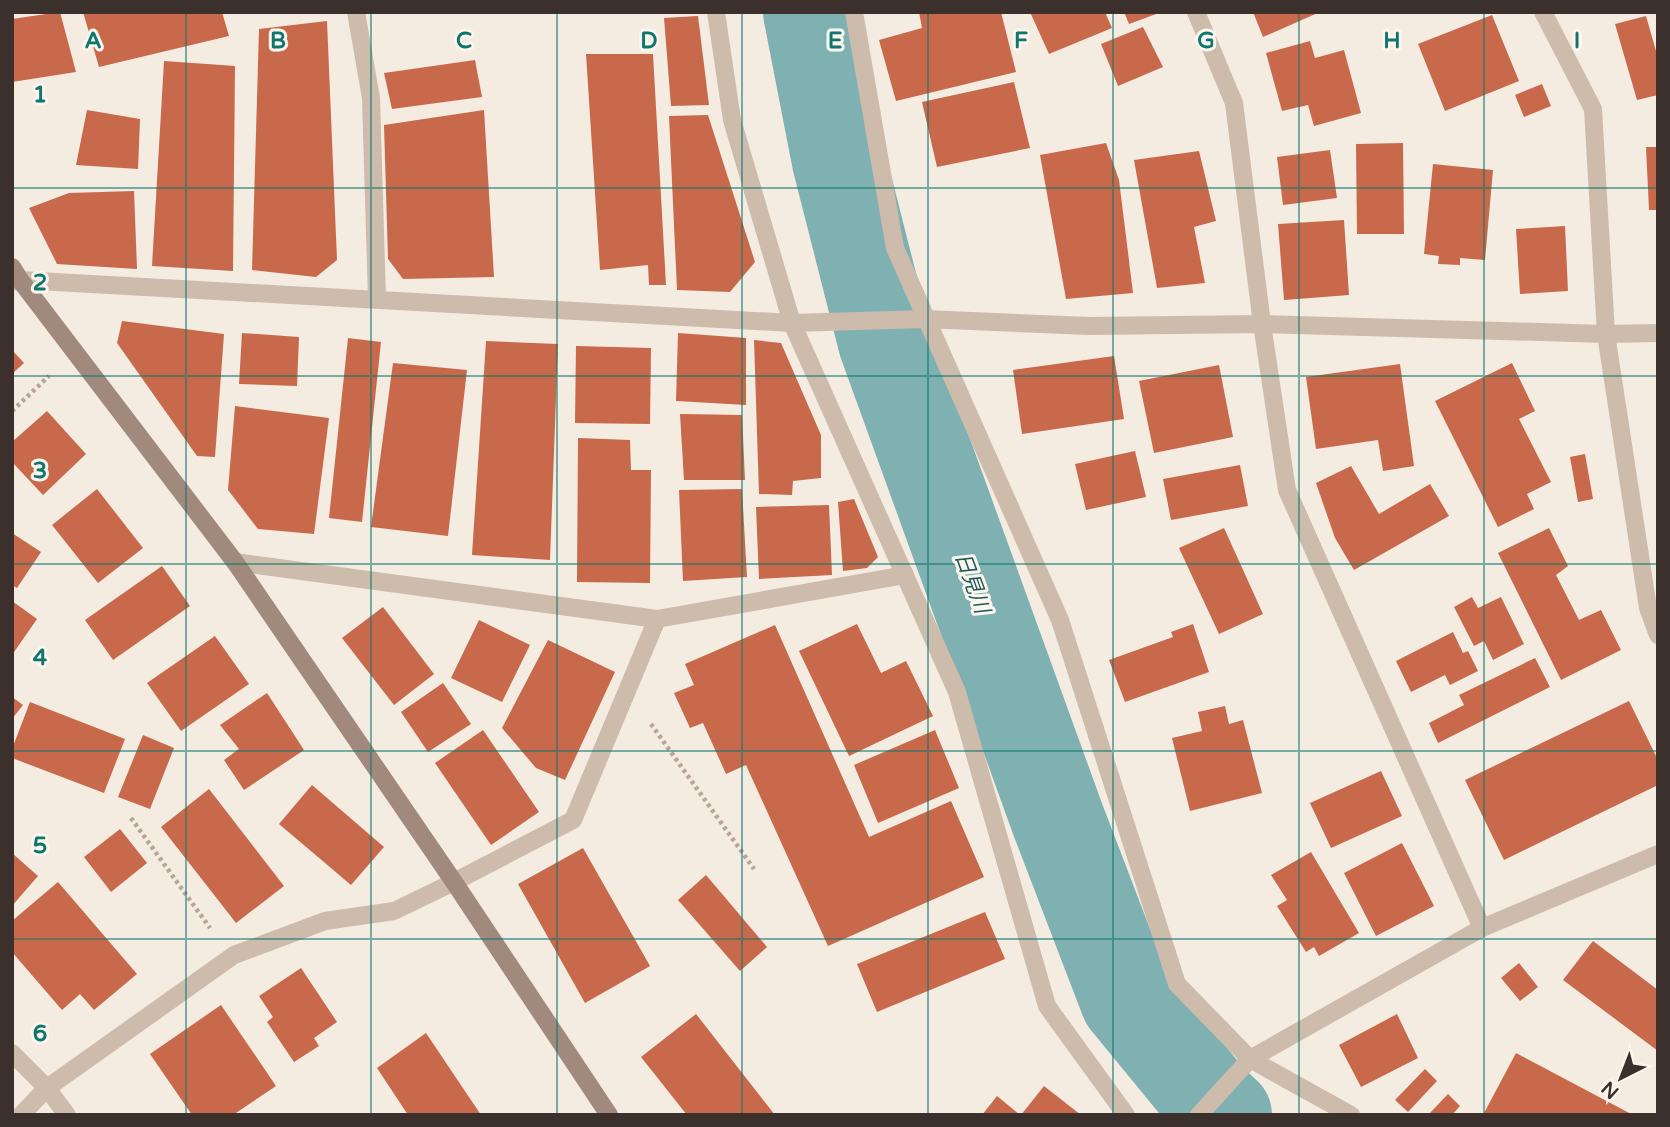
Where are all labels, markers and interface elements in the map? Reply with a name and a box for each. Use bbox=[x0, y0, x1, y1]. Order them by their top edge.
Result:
text: A bbox=[84, 27, 102, 55]
text: B bbox=[270, 27, 286, 55]
text: C bbox=[456, 27, 472, 55]
text: D bbox=[640, 27, 658, 55]
text: E bbox=[828, 27, 842, 55]
text: F bbox=[1014, 27, 1028, 55]
text: G bbox=[1197, 27, 1215, 55]
text: H bbox=[1383, 27, 1401, 55]
text: I bbox=[1574, 27, 1580, 55]
text: 1 bbox=[33, 81, 47, 109]
text: 2 bbox=[33, 269, 47, 297]
text: 3 bbox=[33, 457, 47, 485]
water label: 日見川 bbox=[949, 549, 995, 619]
text: 4 bbox=[33, 644, 48, 672]
text: 5 bbox=[33, 832, 47, 860]
text: 6 bbox=[33, 1020, 47, 1048]
north arrow bbox=[1586, 1043, 1656, 1113]
text: N bbox=[1597, 1077, 1623, 1103]

